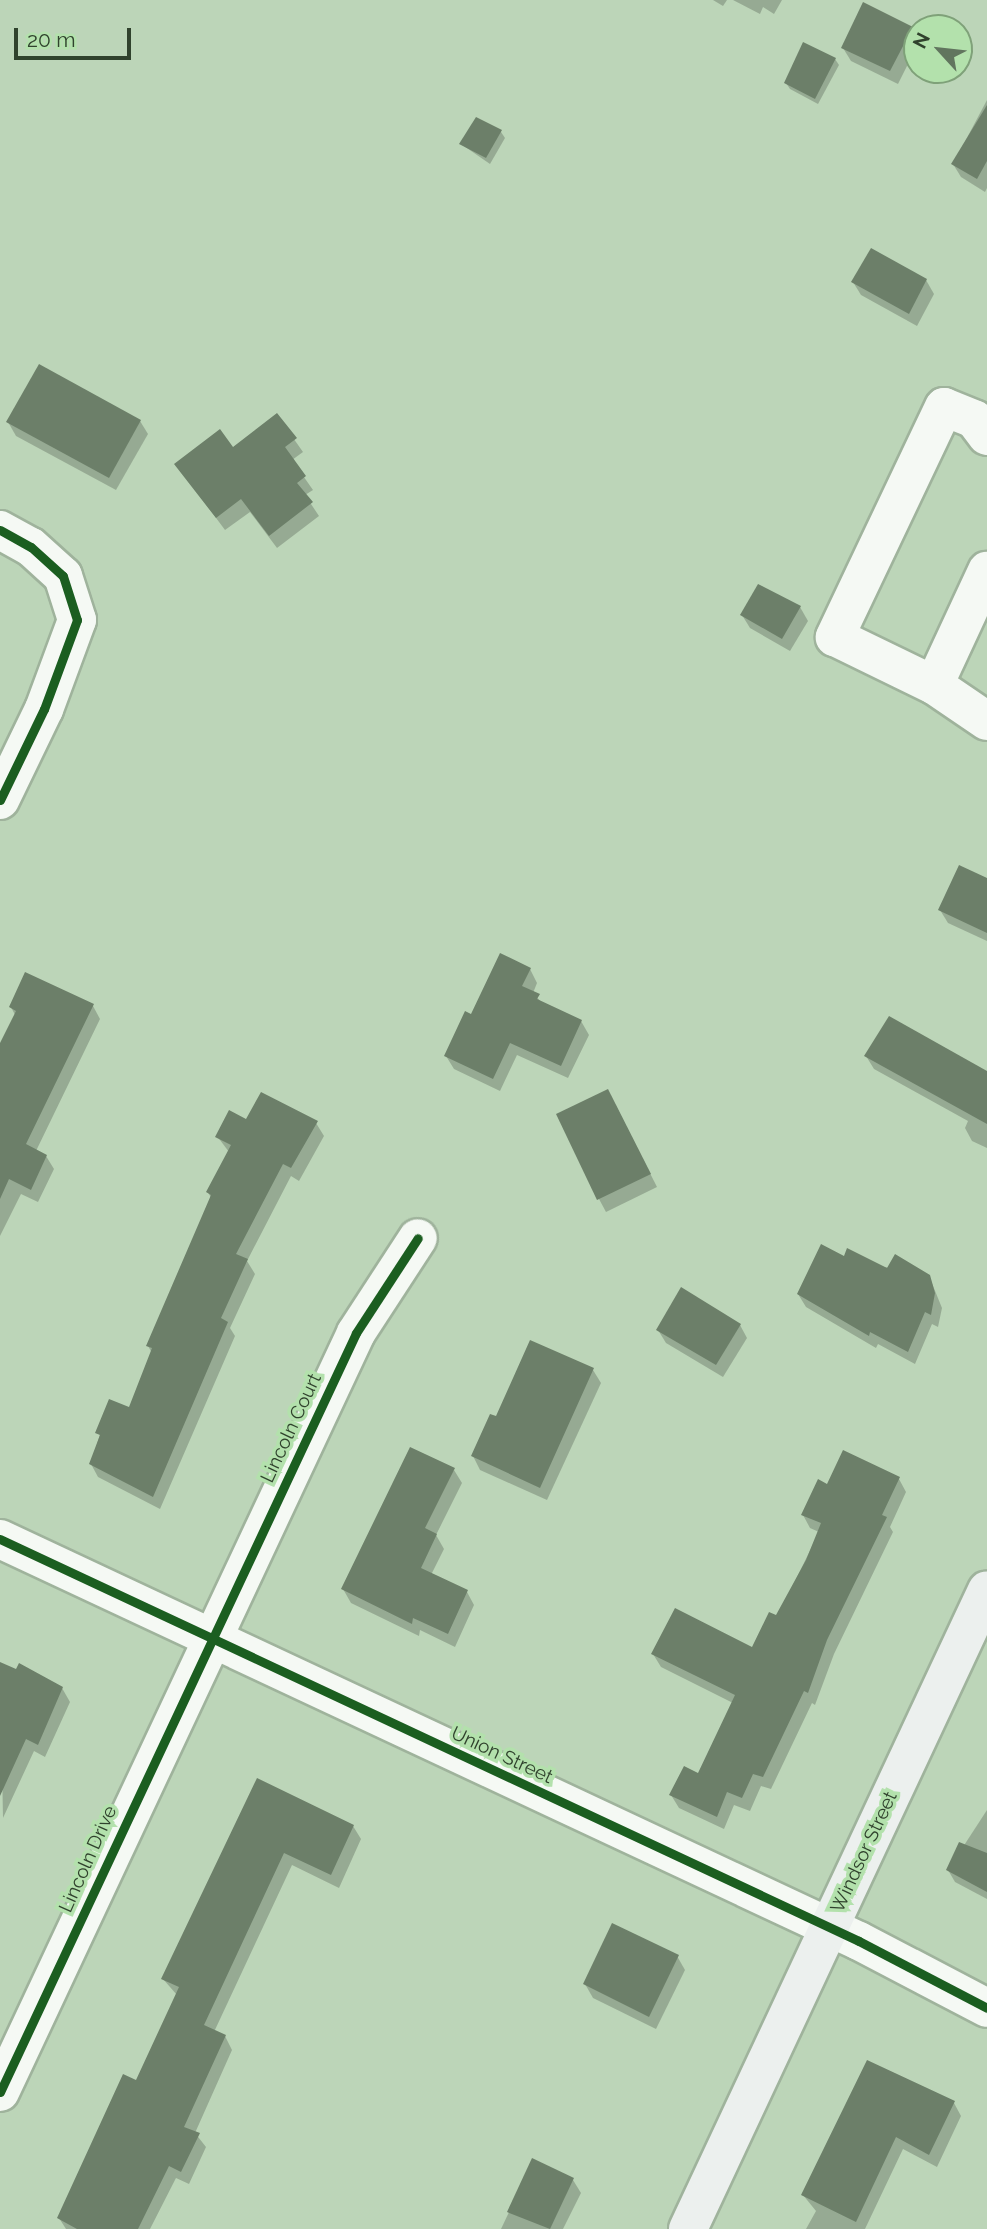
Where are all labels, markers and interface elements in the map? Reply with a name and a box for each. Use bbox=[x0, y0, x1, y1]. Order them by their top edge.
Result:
scale bar bbox=[18, 14, 135, 58]
north arrow bbox=[903, 14, 973, 84]
text: 20 m bbox=[27, 27, 75, 52]
text: N bbox=[908, 29, 934, 52]
street label: Lincoln Court bbox=[256, 1370, 326, 1486]
street label: Union Street bbox=[448, 1722, 556, 1788]
street label: Windsor Street bbox=[826, 1788, 902, 1916]
street label: Lincoln Drive bbox=[54, 1802, 122, 1916]

